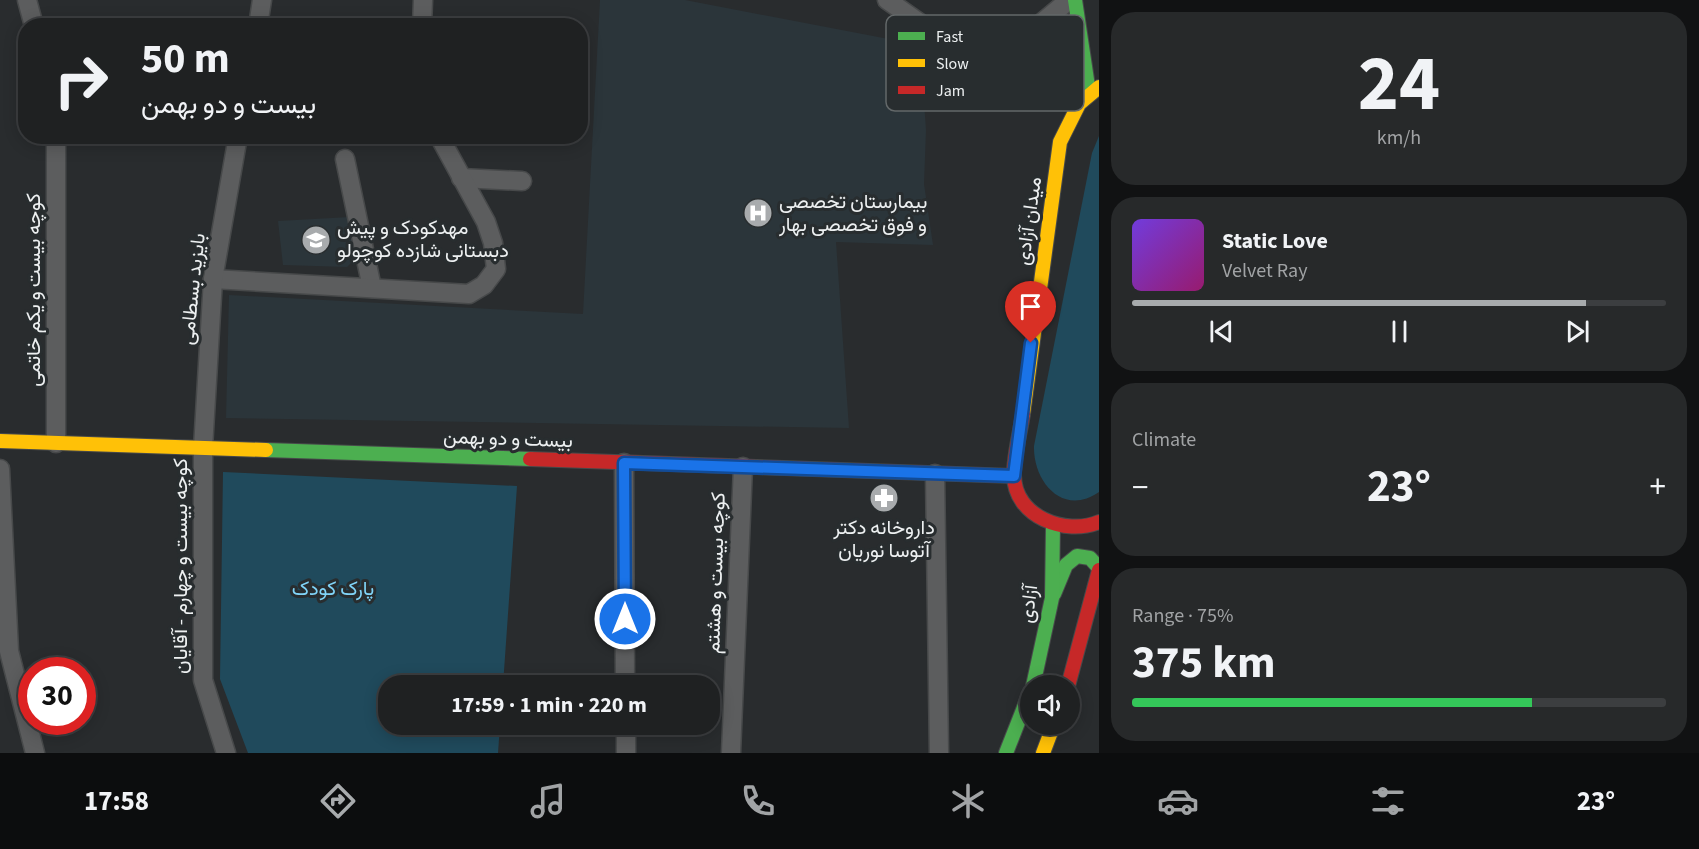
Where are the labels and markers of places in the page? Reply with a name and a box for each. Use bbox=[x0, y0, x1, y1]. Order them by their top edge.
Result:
place label: بیمارستان تخصصی و فوق تخصصی بهار bbox=[778, 188, 927, 239]
hospital icon: بیمارستان تخصصی و فوق تخصصی بهار bbox=[742, 197, 774, 229]
place label: مهدکودک و پیش دبستانی شازده کوچولو bbox=[337, 214, 509, 265]
school or university icon: مهدکودک و پیش دبستانی شازده کوچولو bbox=[300, 224, 332, 256]
pin bbox=[1005, 281, 1056, 343]
pharmacy icon: داروخانه دکتر آتوسا نوریان bbox=[868, 482, 900, 514]
place label: داروخانه دکتر آتوسا نوریان bbox=[832, 514, 935, 565]

